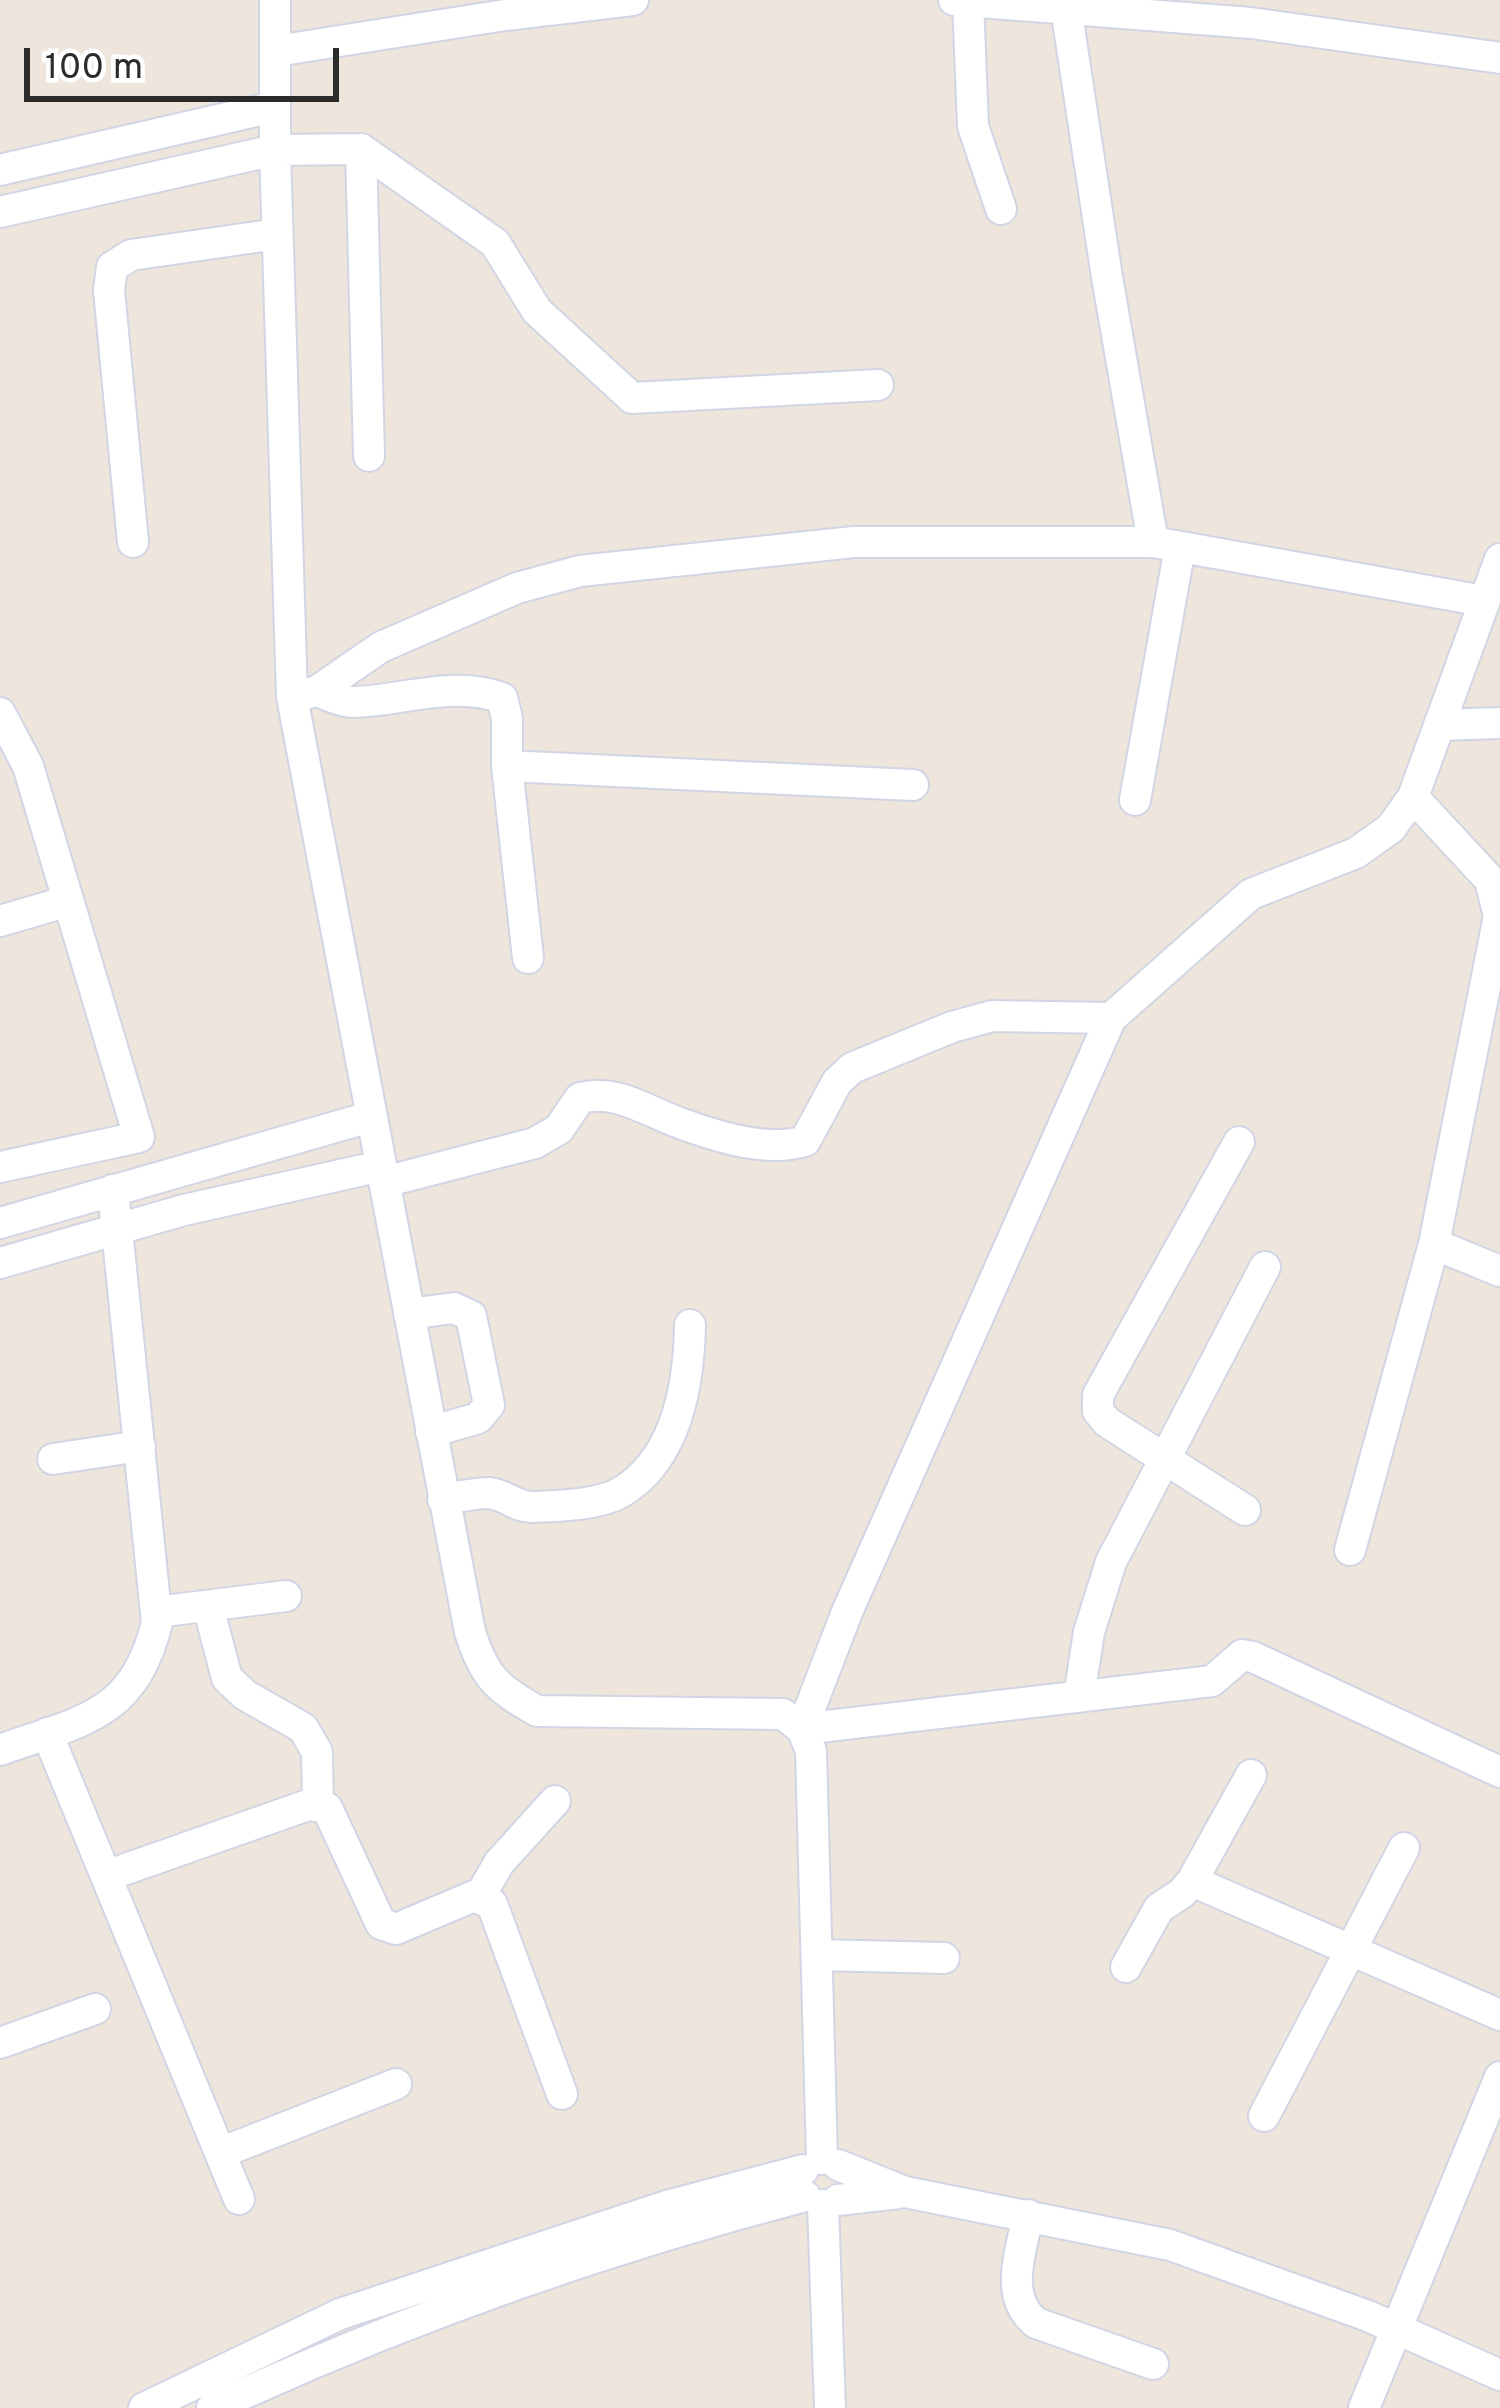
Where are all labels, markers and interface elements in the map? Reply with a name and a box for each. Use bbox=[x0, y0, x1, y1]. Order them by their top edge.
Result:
scale bar bbox=[30, 24, 345, 98]
text: 100 m bbox=[45, 46, 143, 92]

